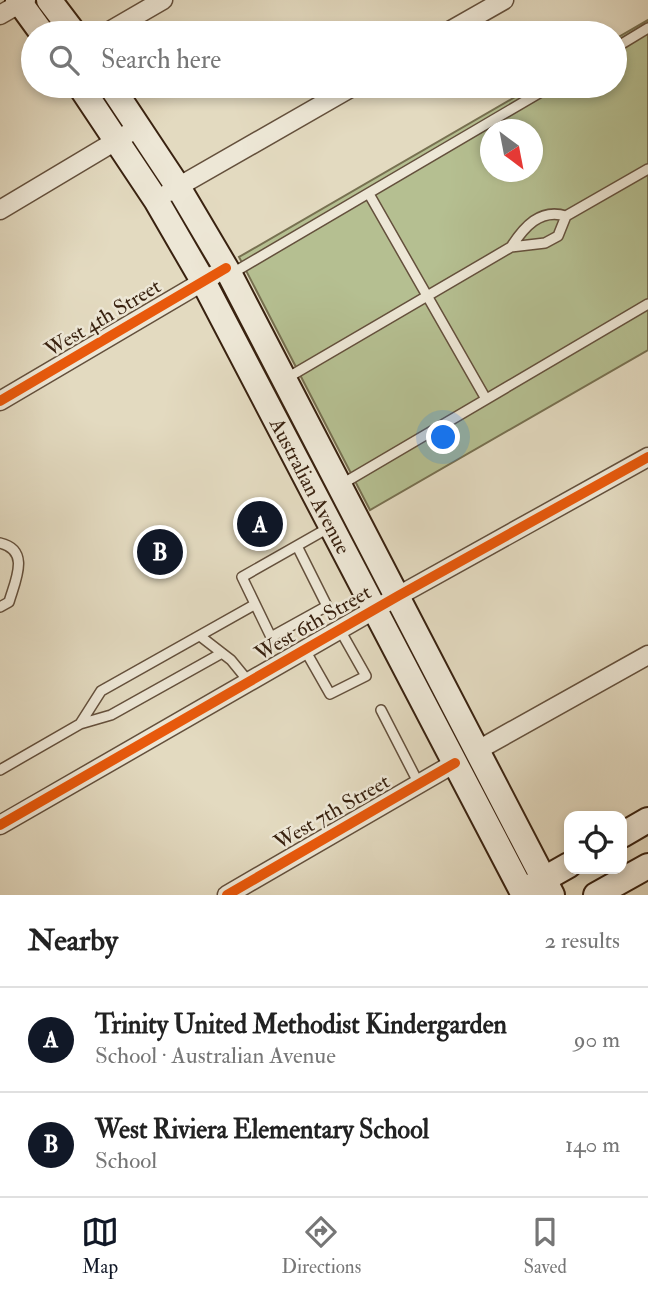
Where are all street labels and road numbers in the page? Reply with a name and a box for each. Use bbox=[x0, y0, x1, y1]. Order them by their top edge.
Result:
street label: West 4th Street bbox=[39, 273, 166, 364]
street label: Australian Avenue bbox=[263, 412, 357, 559]
street label: West 6th Street bbox=[249, 579, 376, 668]
street label: West 7th Street bbox=[268, 768, 395, 856]

